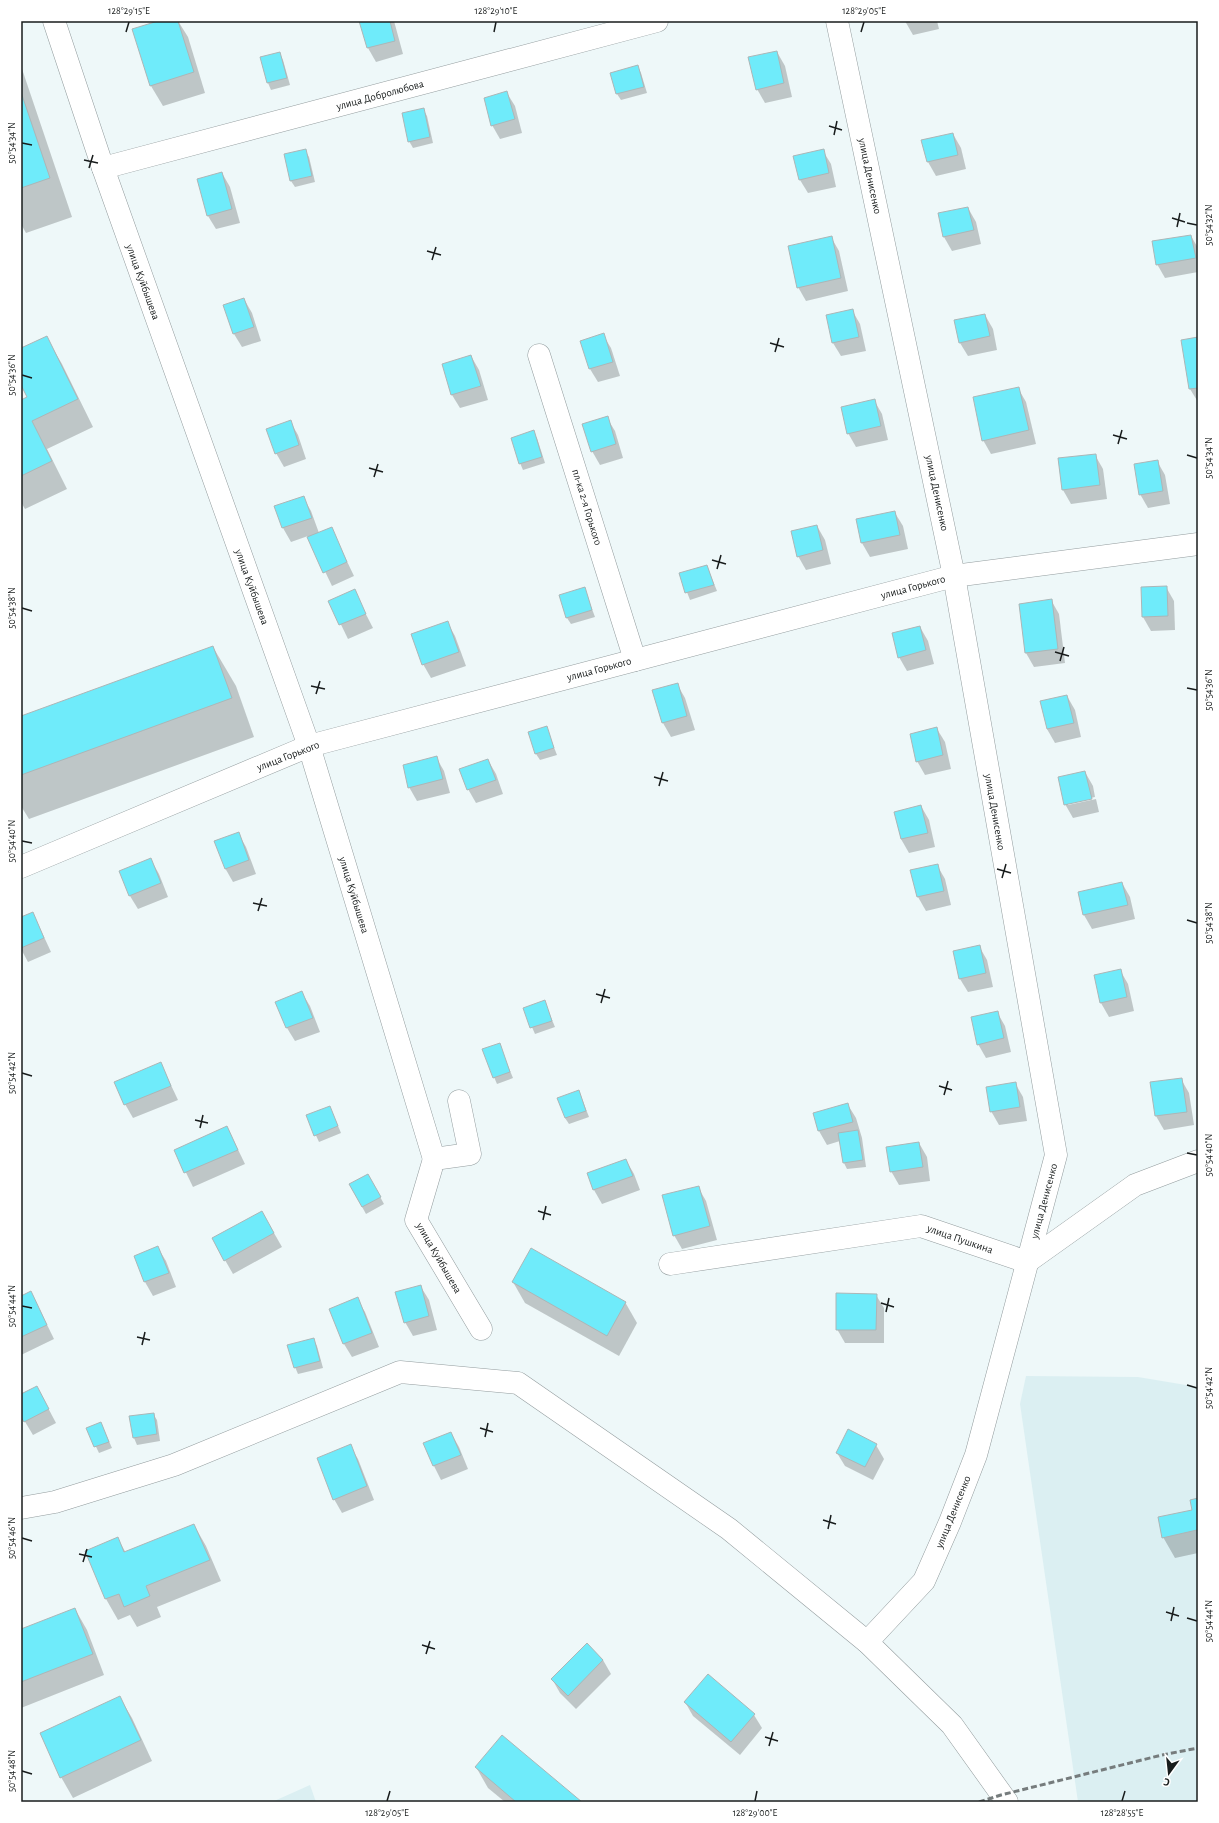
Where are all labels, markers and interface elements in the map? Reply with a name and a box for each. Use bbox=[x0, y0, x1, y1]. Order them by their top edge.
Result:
text: 128°29'15"E bbox=[108, 6, 150, 16]
text: 128°29'10"E bbox=[475, 6, 518, 16]
text: 128°29'05"E bbox=[842, 6, 886, 16]
street label: улица Добролюбова bbox=[334, 78, 425, 112]
text: 50°54'34"N bbox=[7, 122, 17, 164]
street label: улица Денисенко bbox=[856, 136, 883, 215]
text: 50°54'32"N bbox=[1204, 204, 1214, 246]
street label: улица Куйбышева bbox=[124, 242, 162, 321]
text: 50°54'36"N bbox=[7, 354, 17, 396]
text: 50°54'34"N bbox=[1204, 437, 1214, 479]
street label: улица Денисенко bbox=[923, 453, 950, 532]
street label: пл-ка 2-я Горького bbox=[570, 468, 604, 546]
street label: улица Куйбышева bbox=[233, 547, 271, 626]
street label: улица Горького bbox=[879, 573, 946, 601]
text: 50°54'38"N bbox=[7, 587, 17, 629]
street label: улица Горького bbox=[565, 655, 632, 683]
text: 50°54'36"N bbox=[1204, 669, 1214, 711]
street label: улица Горького bbox=[254, 739, 321, 773]
street label: улица Денисенко bbox=[983, 772, 1007, 851]
text: 50°54'40"N bbox=[7, 820, 17, 862]
street label: улица Куйбышева bbox=[337, 854, 371, 935]
text: 50°54'38"N bbox=[1204, 902, 1214, 944]
text: 50°54'42"N bbox=[7, 1052, 17, 1094]
text: 50°54'40"N bbox=[1204, 1134, 1214, 1176]
street label: улица Денисенко bbox=[1028, 1162, 1059, 1241]
street label: улица Куйбышева bbox=[414, 1220, 464, 1295]
street label: улица Пушкина bbox=[925, 1222, 994, 1255]
text: 50°54'44"N bbox=[7, 1285, 17, 1327]
text: 50°54'42"N bbox=[1204, 1367, 1214, 1409]
street label: улица Денисенко bbox=[933, 1474, 973, 1551]
text: 50°54'46"N bbox=[7, 1517, 17, 1559]
text: 50°54'44"N bbox=[1204, 1600, 1214, 1642]
text: 50°54'48"N bbox=[7, 1750, 17, 1792]
north arrow bbox=[1149, 1753, 1189, 1793]
text: С bbox=[1162, 1776, 1171, 1788]
text: 128°29'05"E bbox=[365, 1808, 409, 1818]
text: 128°29'00"E bbox=[733, 1808, 778, 1818]
text: 128°28'55"E bbox=[1101, 1808, 1143, 1818]

